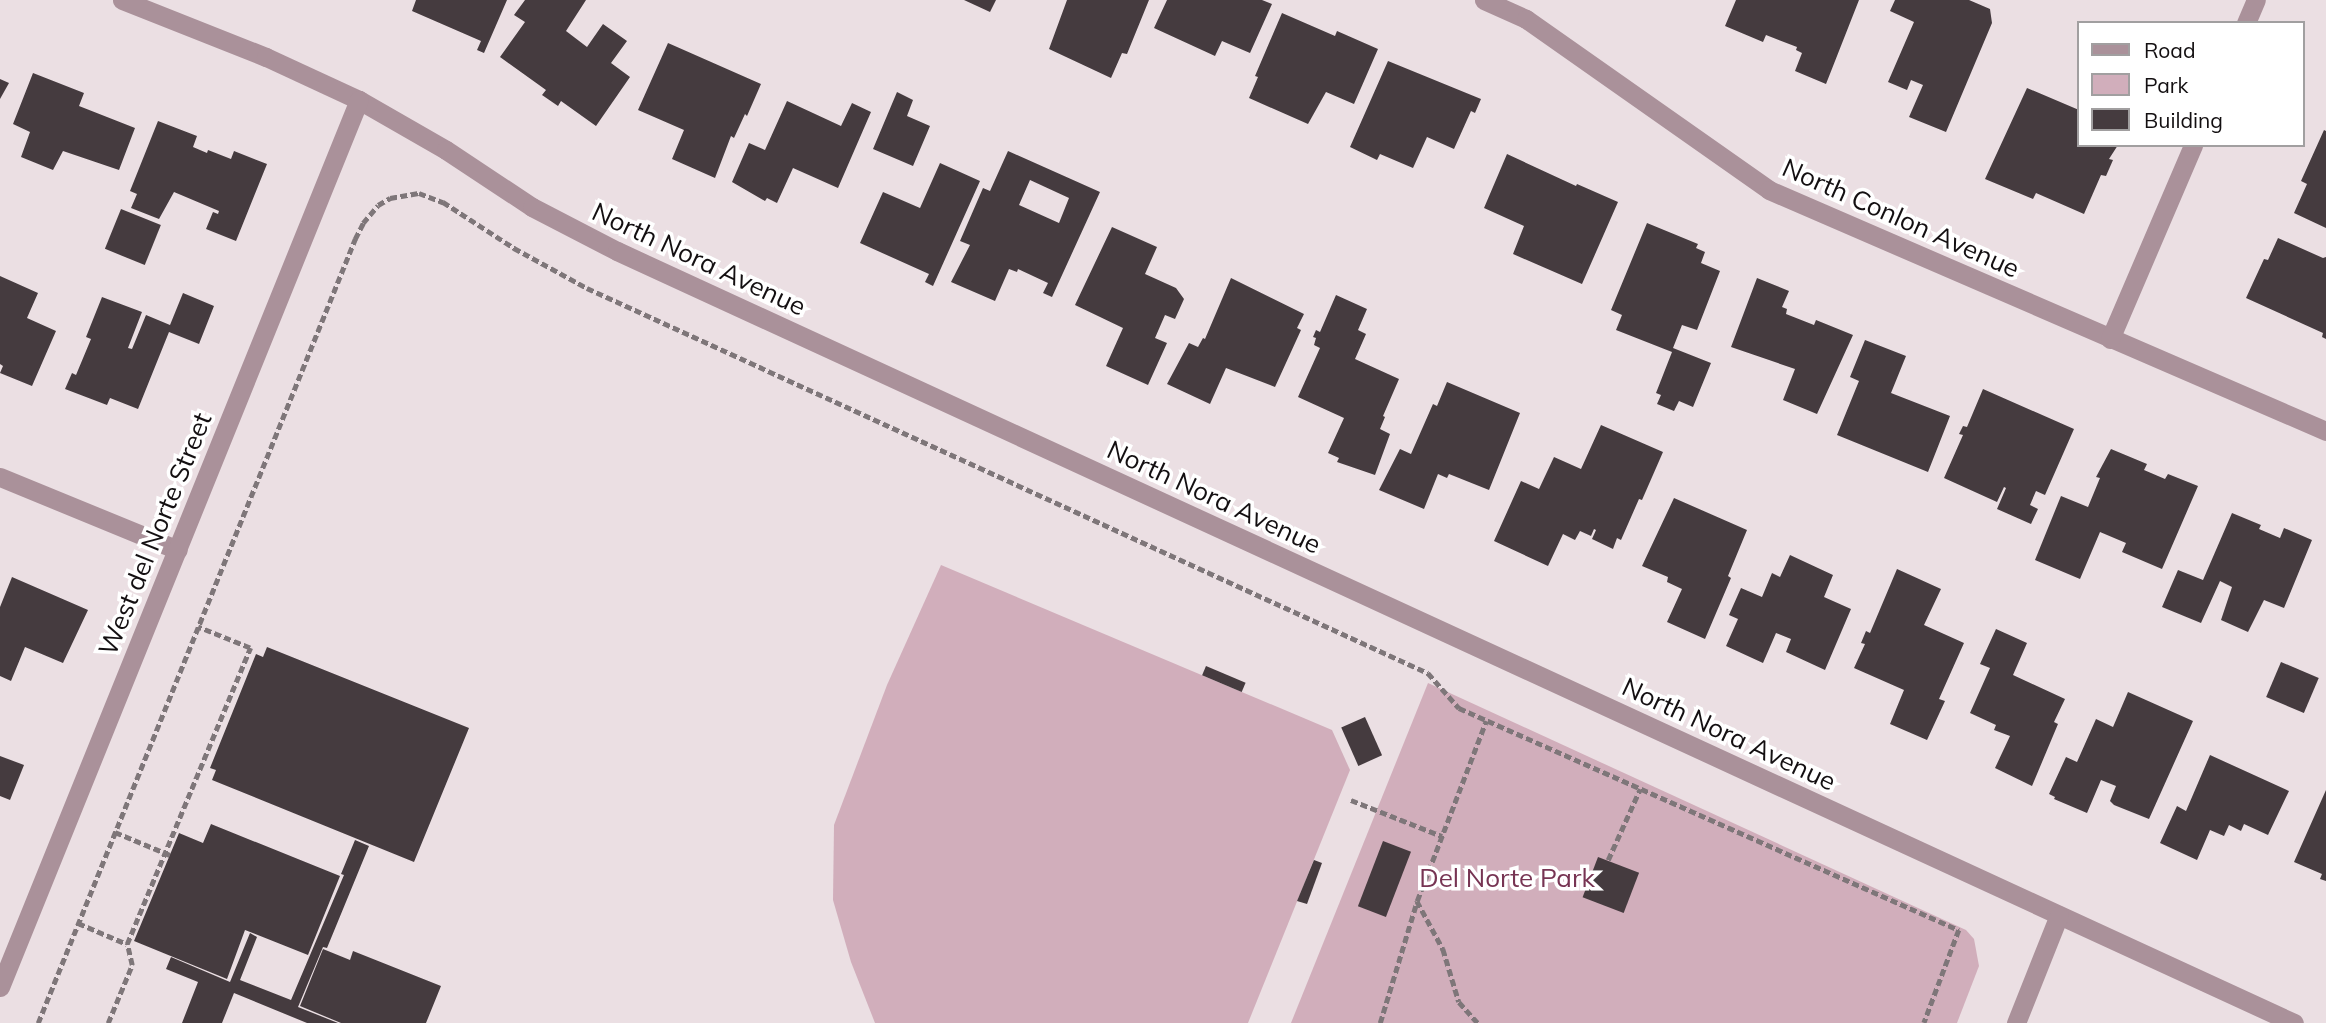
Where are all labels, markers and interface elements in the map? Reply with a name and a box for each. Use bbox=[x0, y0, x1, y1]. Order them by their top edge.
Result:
legend bbox=[2078, 21, 2305, 147]
text: Road bbox=[2144, 37, 2195, 63]
text: Park bbox=[2144, 72, 2188, 98]
text: Building bbox=[2144, 107, 2223, 133]
street label: North Conlon Avenue bbox=[1778, 152, 2024, 284]
street label: North Nora Avenue bbox=[587, 196, 811, 322]
street label: West del Norte Street bbox=[92, 408, 218, 660]
street label: North Nora Avenue bbox=[1102, 434, 1326, 560]
street label: North Nora Avenue bbox=[1617, 671, 1841, 797]
park label: Del Norte Park bbox=[1419, 862, 1595, 894]

